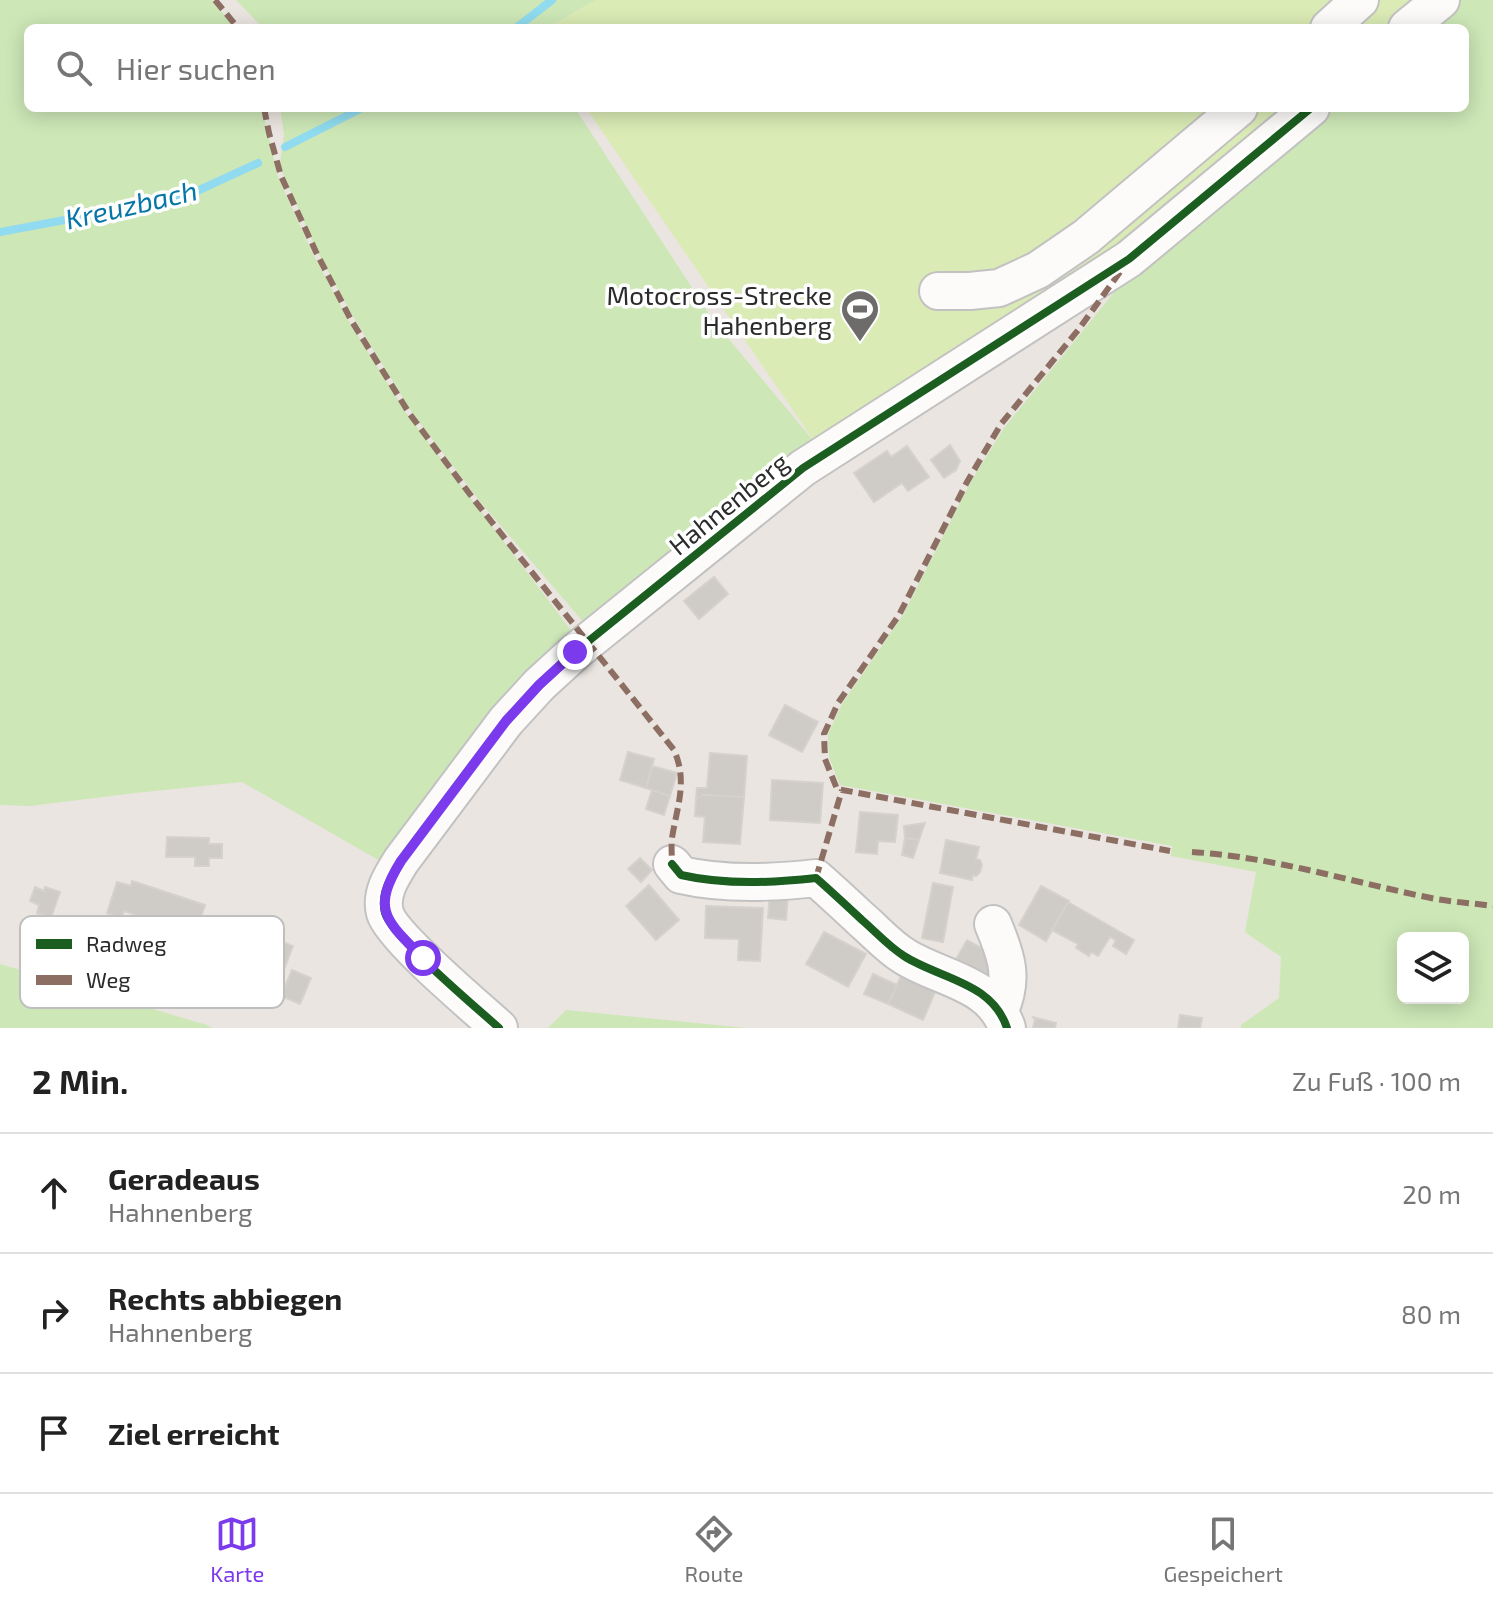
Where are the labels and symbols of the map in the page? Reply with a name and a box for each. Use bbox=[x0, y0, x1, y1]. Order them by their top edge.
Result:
water label: Kreuzbach bbox=[62, 172, 200, 236]
place label: Motocross-Strecke Hahenberg bbox=[607, 279, 832, 340]
sports icon: Motocross-Strecke Hahenberg bbox=[839, 288, 881, 343]
street label: Hahnenberg bbox=[662, 445, 794, 561]
route end bbox=[557, 634, 593, 670]
legend bbox=[20, 916, 284, 1008]
text: Radweg bbox=[86, 930, 166, 956]
route start bbox=[405, 940, 441, 976]
text: Weg bbox=[86, 966, 131, 992]

